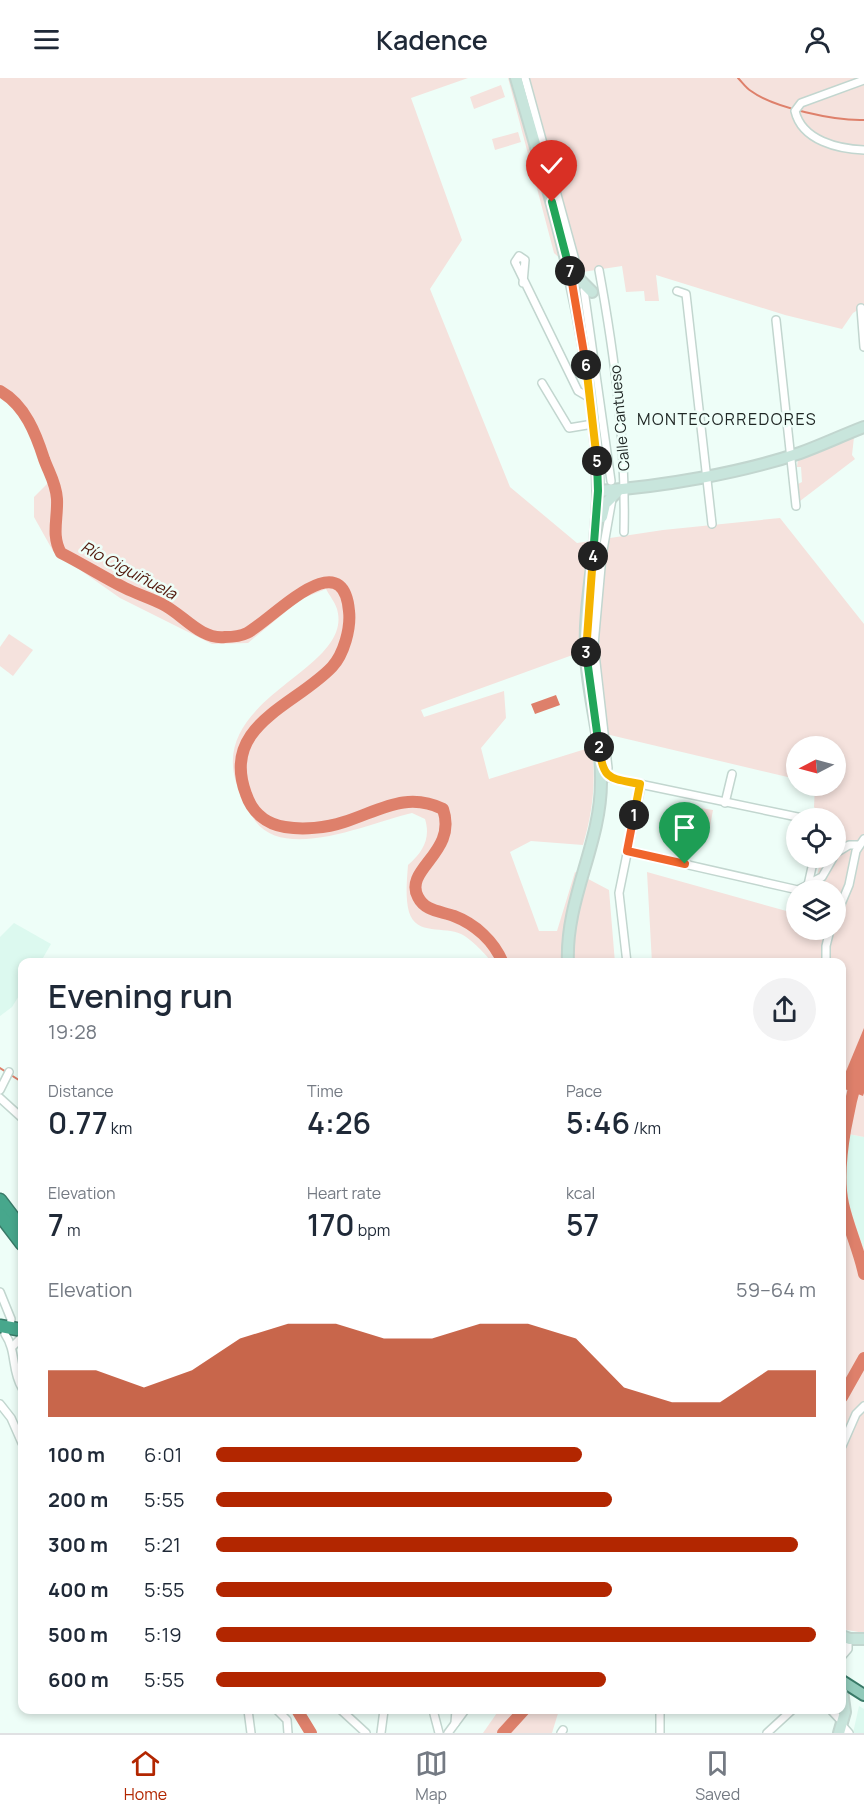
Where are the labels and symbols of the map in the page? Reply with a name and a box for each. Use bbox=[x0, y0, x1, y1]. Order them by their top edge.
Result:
pin bbox=[526, 140, 577, 202]
pin: 7 bbox=[555, 256, 585, 286]
pin: 6 bbox=[571, 350, 601, 380]
street label: Calle Cantueso bbox=[604, 364, 635, 472]
district label: MONTECORREDORES bbox=[637, 408, 817, 430]
pin: 5 bbox=[582, 446, 612, 476]
water label: Río Ciguiñuela bbox=[77, 536, 182, 605]
pin: 4 bbox=[578, 541, 608, 571]
pin: 3 bbox=[571, 637, 601, 667]
pin: 2 bbox=[584, 732, 614, 762]
north arrow bbox=[786, 736, 846, 796]
pin: 1 bbox=[619, 800, 649, 830]
pin bbox=[659, 802, 710, 864]

